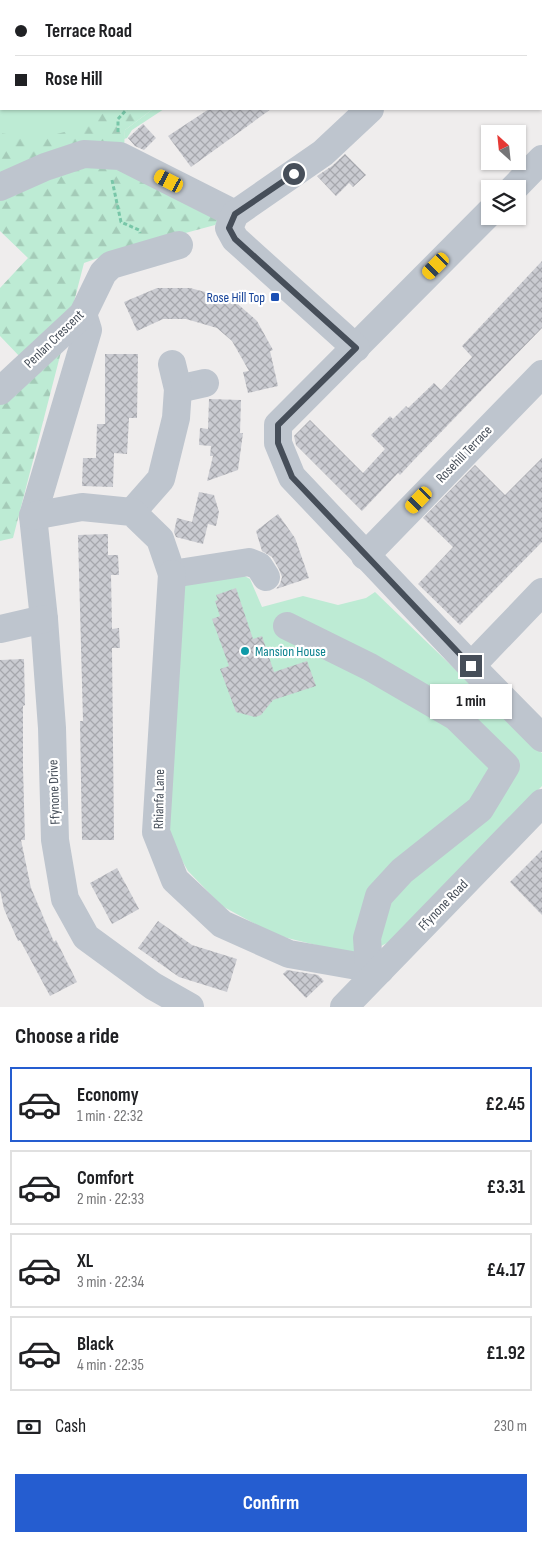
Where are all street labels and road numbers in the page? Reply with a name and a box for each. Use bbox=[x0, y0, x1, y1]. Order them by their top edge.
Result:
street label: Penlan Crescent bbox=[21, 306, 87, 372]
street label: Rosehill Terrace bbox=[432, 422, 496, 486]
street label: Ffynone Drive bbox=[44, 759, 64, 825]
street label: Rhianfa Lane bbox=[150, 769, 168, 829]
street label: Ffynone Road bbox=[415, 876, 471, 934]

